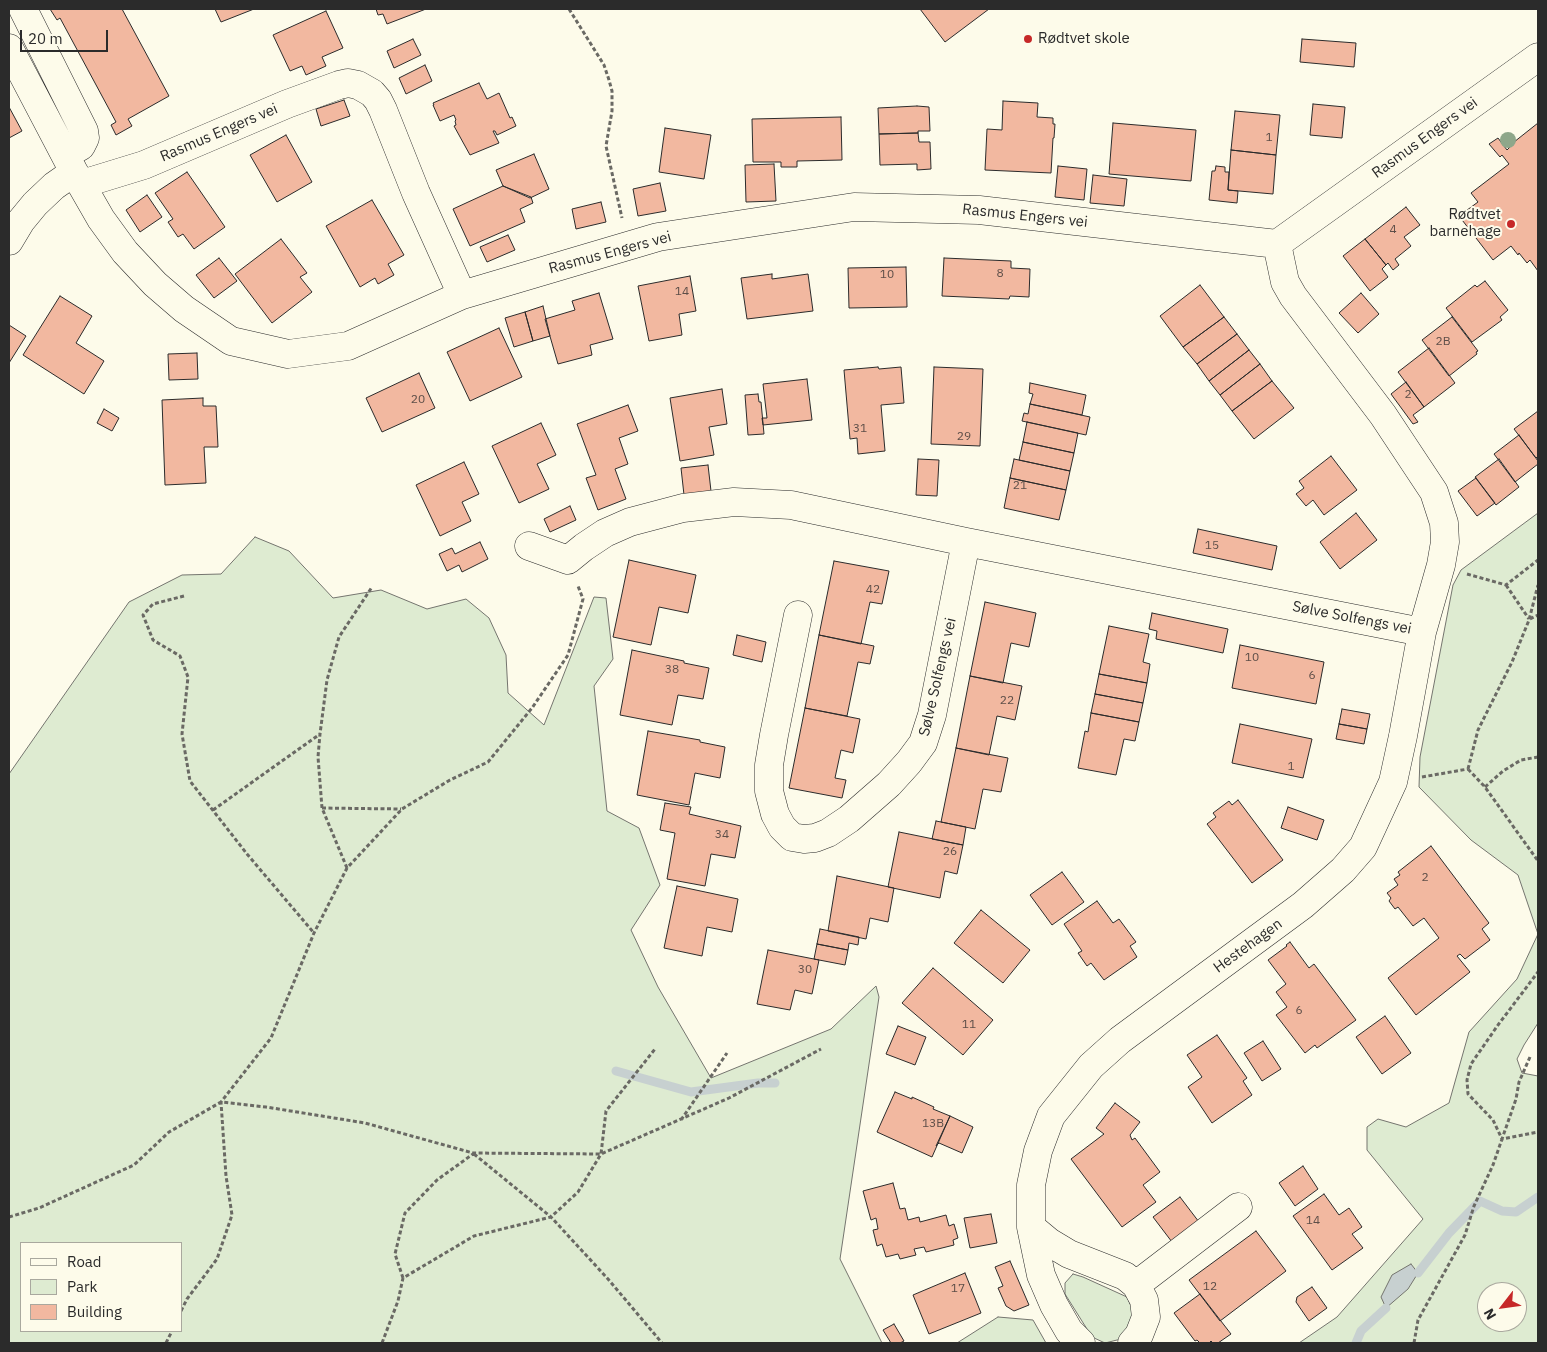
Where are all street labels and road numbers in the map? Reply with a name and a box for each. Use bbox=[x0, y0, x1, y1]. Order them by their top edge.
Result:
street label: Rasmus Engers vei bbox=[1369, 94, 1481, 182]
street label: Rasmus Engers vei bbox=[157, 100, 281, 166]
street label: Rasmus Engers vei bbox=[961, 200, 1089, 232]
street label: Rasmus Engers vei bbox=[547, 228, 673, 278]
street label: Sølve Solfengs vei bbox=[1291, 598, 1413, 638]
street label: Sølve Solfengs vei bbox=[916, 616, 960, 738]
street label: Hestehagen bbox=[1210, 915, 1286, 977]

